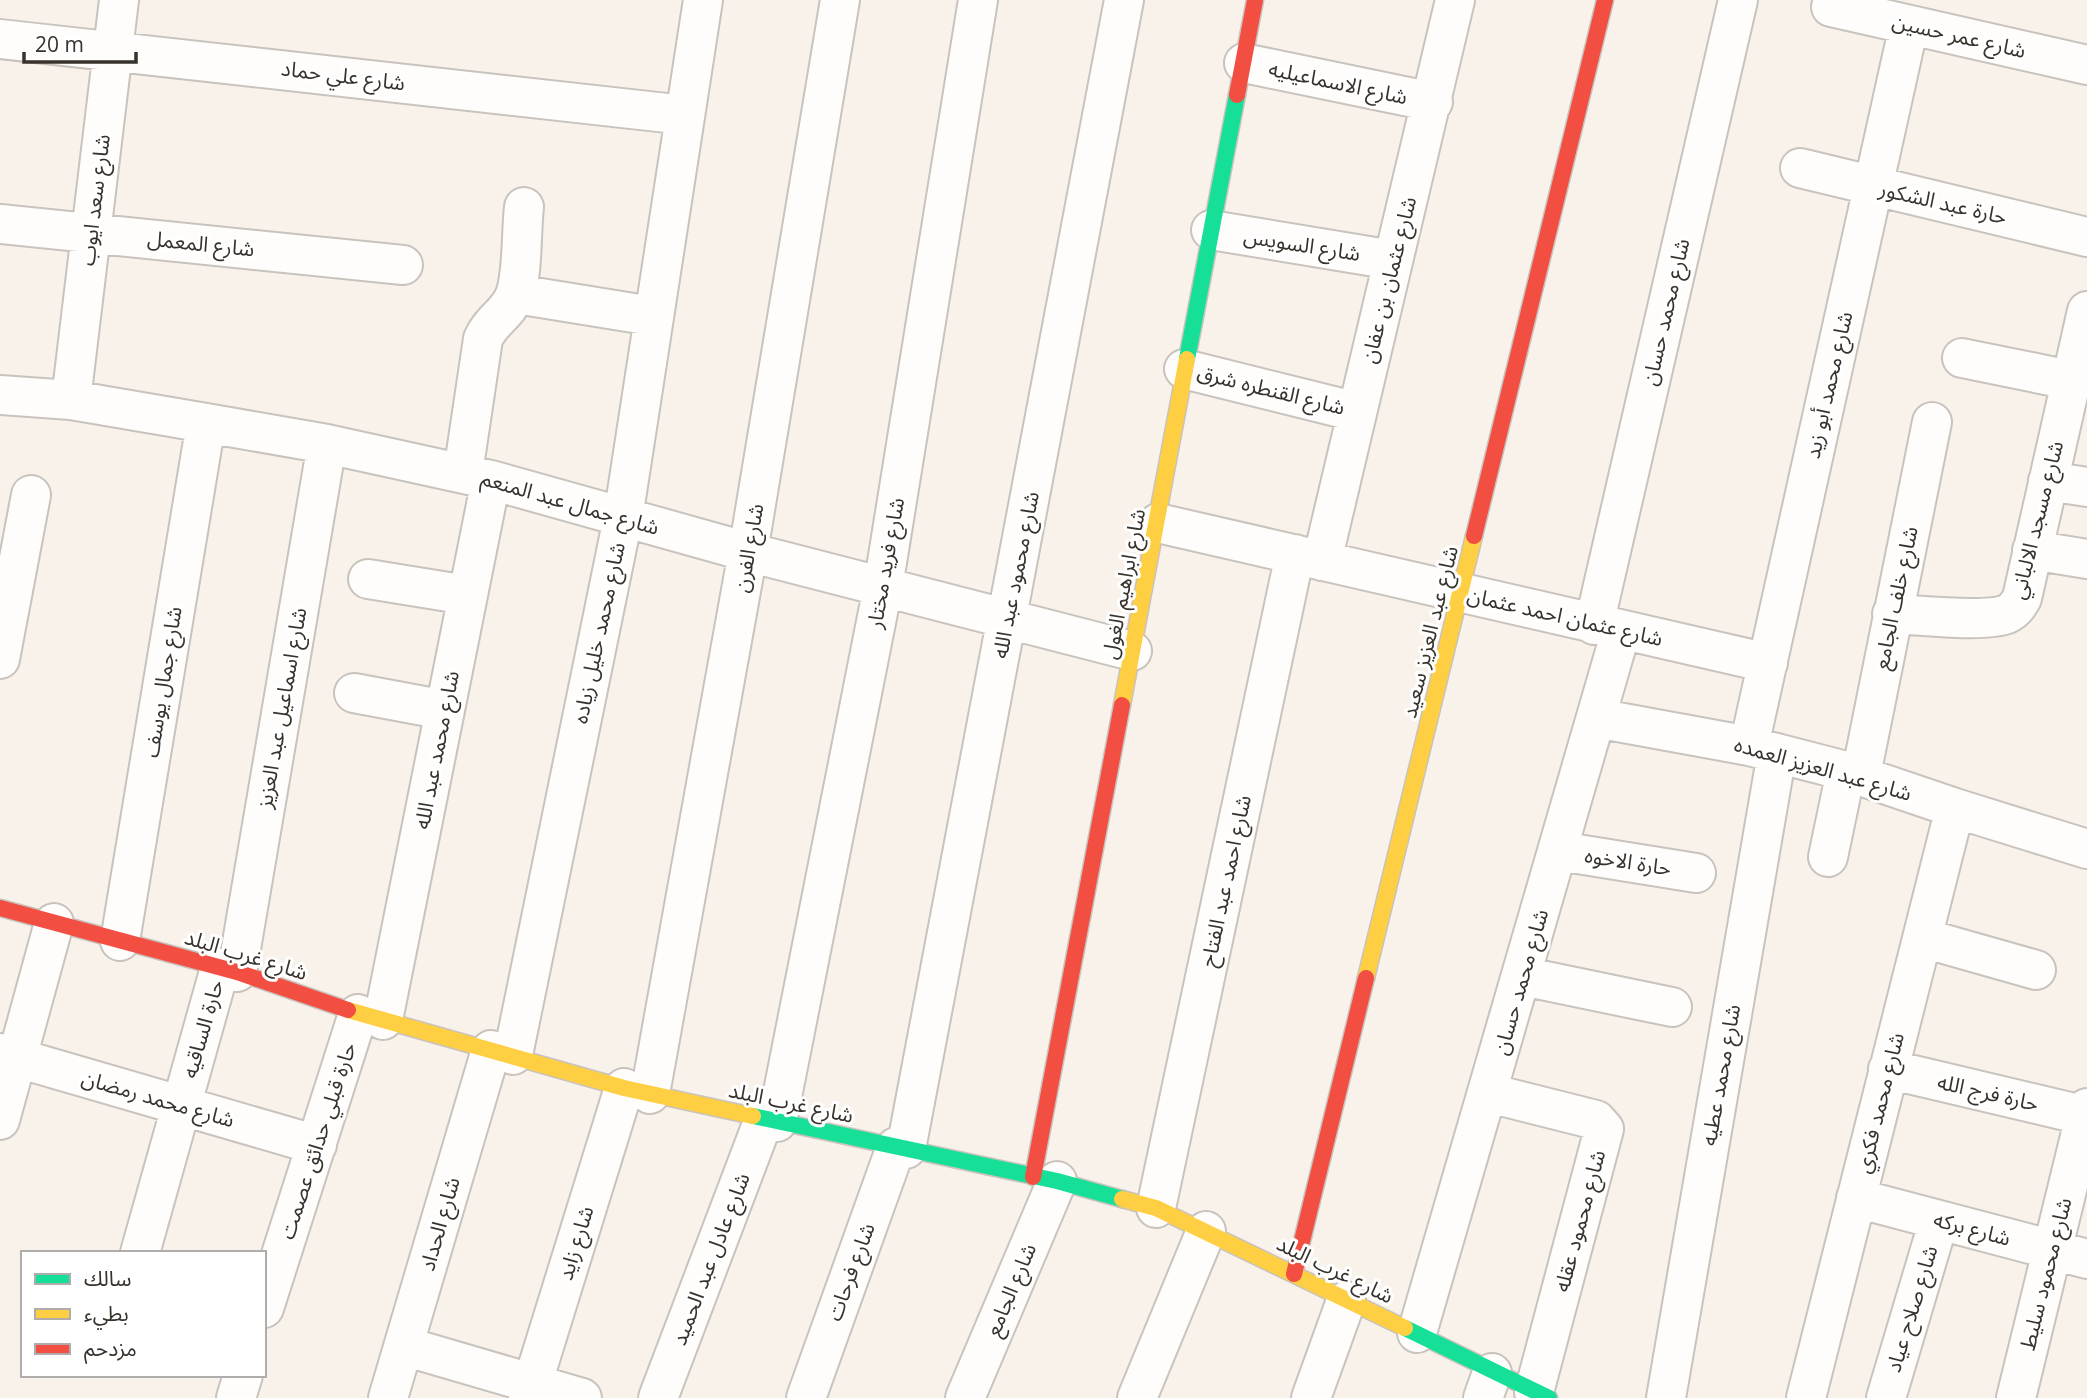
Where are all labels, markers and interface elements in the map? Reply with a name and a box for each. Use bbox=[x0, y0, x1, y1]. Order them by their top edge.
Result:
street label: شارع عمر حسين bbox=[1889, 6, 2029, 66]
scale bar bbox=[24, 21, 136, 65]
text: 20 m bbox=[35, 30, 84, 58]
street label: شارع علي حماد bbox=[279, 54, 407, 99]
street label: شارع الاسماعيليه bbox=[1266, 54, 1410, 112]
street label: شارع سعد ايوب bbox=[72, 132, 118, 268]
street label: حارة عبد الشكور bbox=[1876, 174, 2010, 230]
street label: شارع عثمان بن عفان bbox=[1354, 194, 1424, 366]
street label: شارع السويس bbox=[1242, 221, 1362, 269]
street label: شارع المعمل bbox=[146, 223, 256, 265]
street label: شارع محمد حسان bbox=[1634, 235, 1698, 389]
street label: شارع محمد أبو زيد bbox=[1798, 309, 1860, 461]
street label: شارع القنطره شرق bbox=[1194, 357, 1348, 423]
street label: شارع مسجد الالباني bbox=[2003, 438, 2072, 603]
street label: شارع جمال عبد المنعم bbox=[477, 463, 663, 543]
street label: شارع محمود عبد الله bbox=[985, 489, 1047, 661]
street label: شارع فريد مختار bbox=[860, 495, 912, 632]
street label: شارع الفرن bbox=[726, 501, 772, 595]
street label: شارع ابراهيم الغول bbox=[1095, 506, 1153, 662]
street label: شارع خلف الجامع bbox=[1866, 524, 1926, 672]
street label: شارع محمد خليل زياده bbox=[565, 539, 633, 727]
street label: شارع عبد العزيز سعيد bbox=[1394, 543, 1466, 721]
street label: شارع عثمان احمد عثمان bbox=[1464, 580, 1666, 654]
street label: شارع جمال يوسف bbox=[136, 604, 190, 760]
street label: شارع اسماعيل عبد العزيز bbox=[249, 605, 314, 812]
street label: شارع محمد عبد الله bbox=[407, 668, 467, 832]
street label: شارع عبد العزيز العمده bbox=[1731, 729, 1915, 809]
street label: شارع احمد عبد الفتاح bbox=[1193, 792, 1259, 970]
street label: حارة الاخوه bbox=[1583, 840, 1673, 882]
street label: شارع محمد حسان bbox=[1486, 906, 1556, 1058]
street label: شارع غرب البلد bbox=[181, 922, 311, 988]
street label: حارة الساقيه bbox=[175, 976, 229, 1081]
street label: شارع محمد عطيه bbox=[1694, 1002, 1748, 1148]
street label: شارع محمد فكري bbox=[1848, 1030, 1913, 1177]
street label: حارة قبلي حدائق عصمت bbox=[272, 1039, 365, 1244]
street label: شارع محمد رمضان bbox=[78, 1063, 238, 1135]
street label: حارة فرج الله bbox=[1935, 1067, 2041, 1119]
street label: شارع غرب البلد bbox=[726, 1075, 856, 1131]
street label: شارع محمود عقله bbox=[1547, 1147, 1613, 1295]
street label: شارع عادل عبد الحميد bbox=[664, 1168, 758, 1350]
street label: شارع الحداد bbox=[412, 1174, 468, 1274]
street label: شارع محمود سليط bbox=[2013, 1195, 2079, 1353]
street label: شارع زايد bbox=[551, 1202, 601, 1284]
street label: شارع بركه bbox=[1930, 1204, 2014, 1254]
street label: شارع فرحات bbox=[819, 1219, 883, 1325]
street label: شارع غرب البلد bbox=[1271, 1229, 1399, 1311]
street label: شارع الجامع bbox=[978, 1239, 1044, 1341]
street label: شارع صلاح عياد bbox=[1878, 1242, 1946, 1376]
legend bbox=[21, 1251, 266, 1377]
text: سالك bbox=[84, 1264, 131, 1292]
text: بطيء bbox=[84, 1299, 129, 1330]
text: مزدحم bbox=[84, 1334, 137, 1364]

